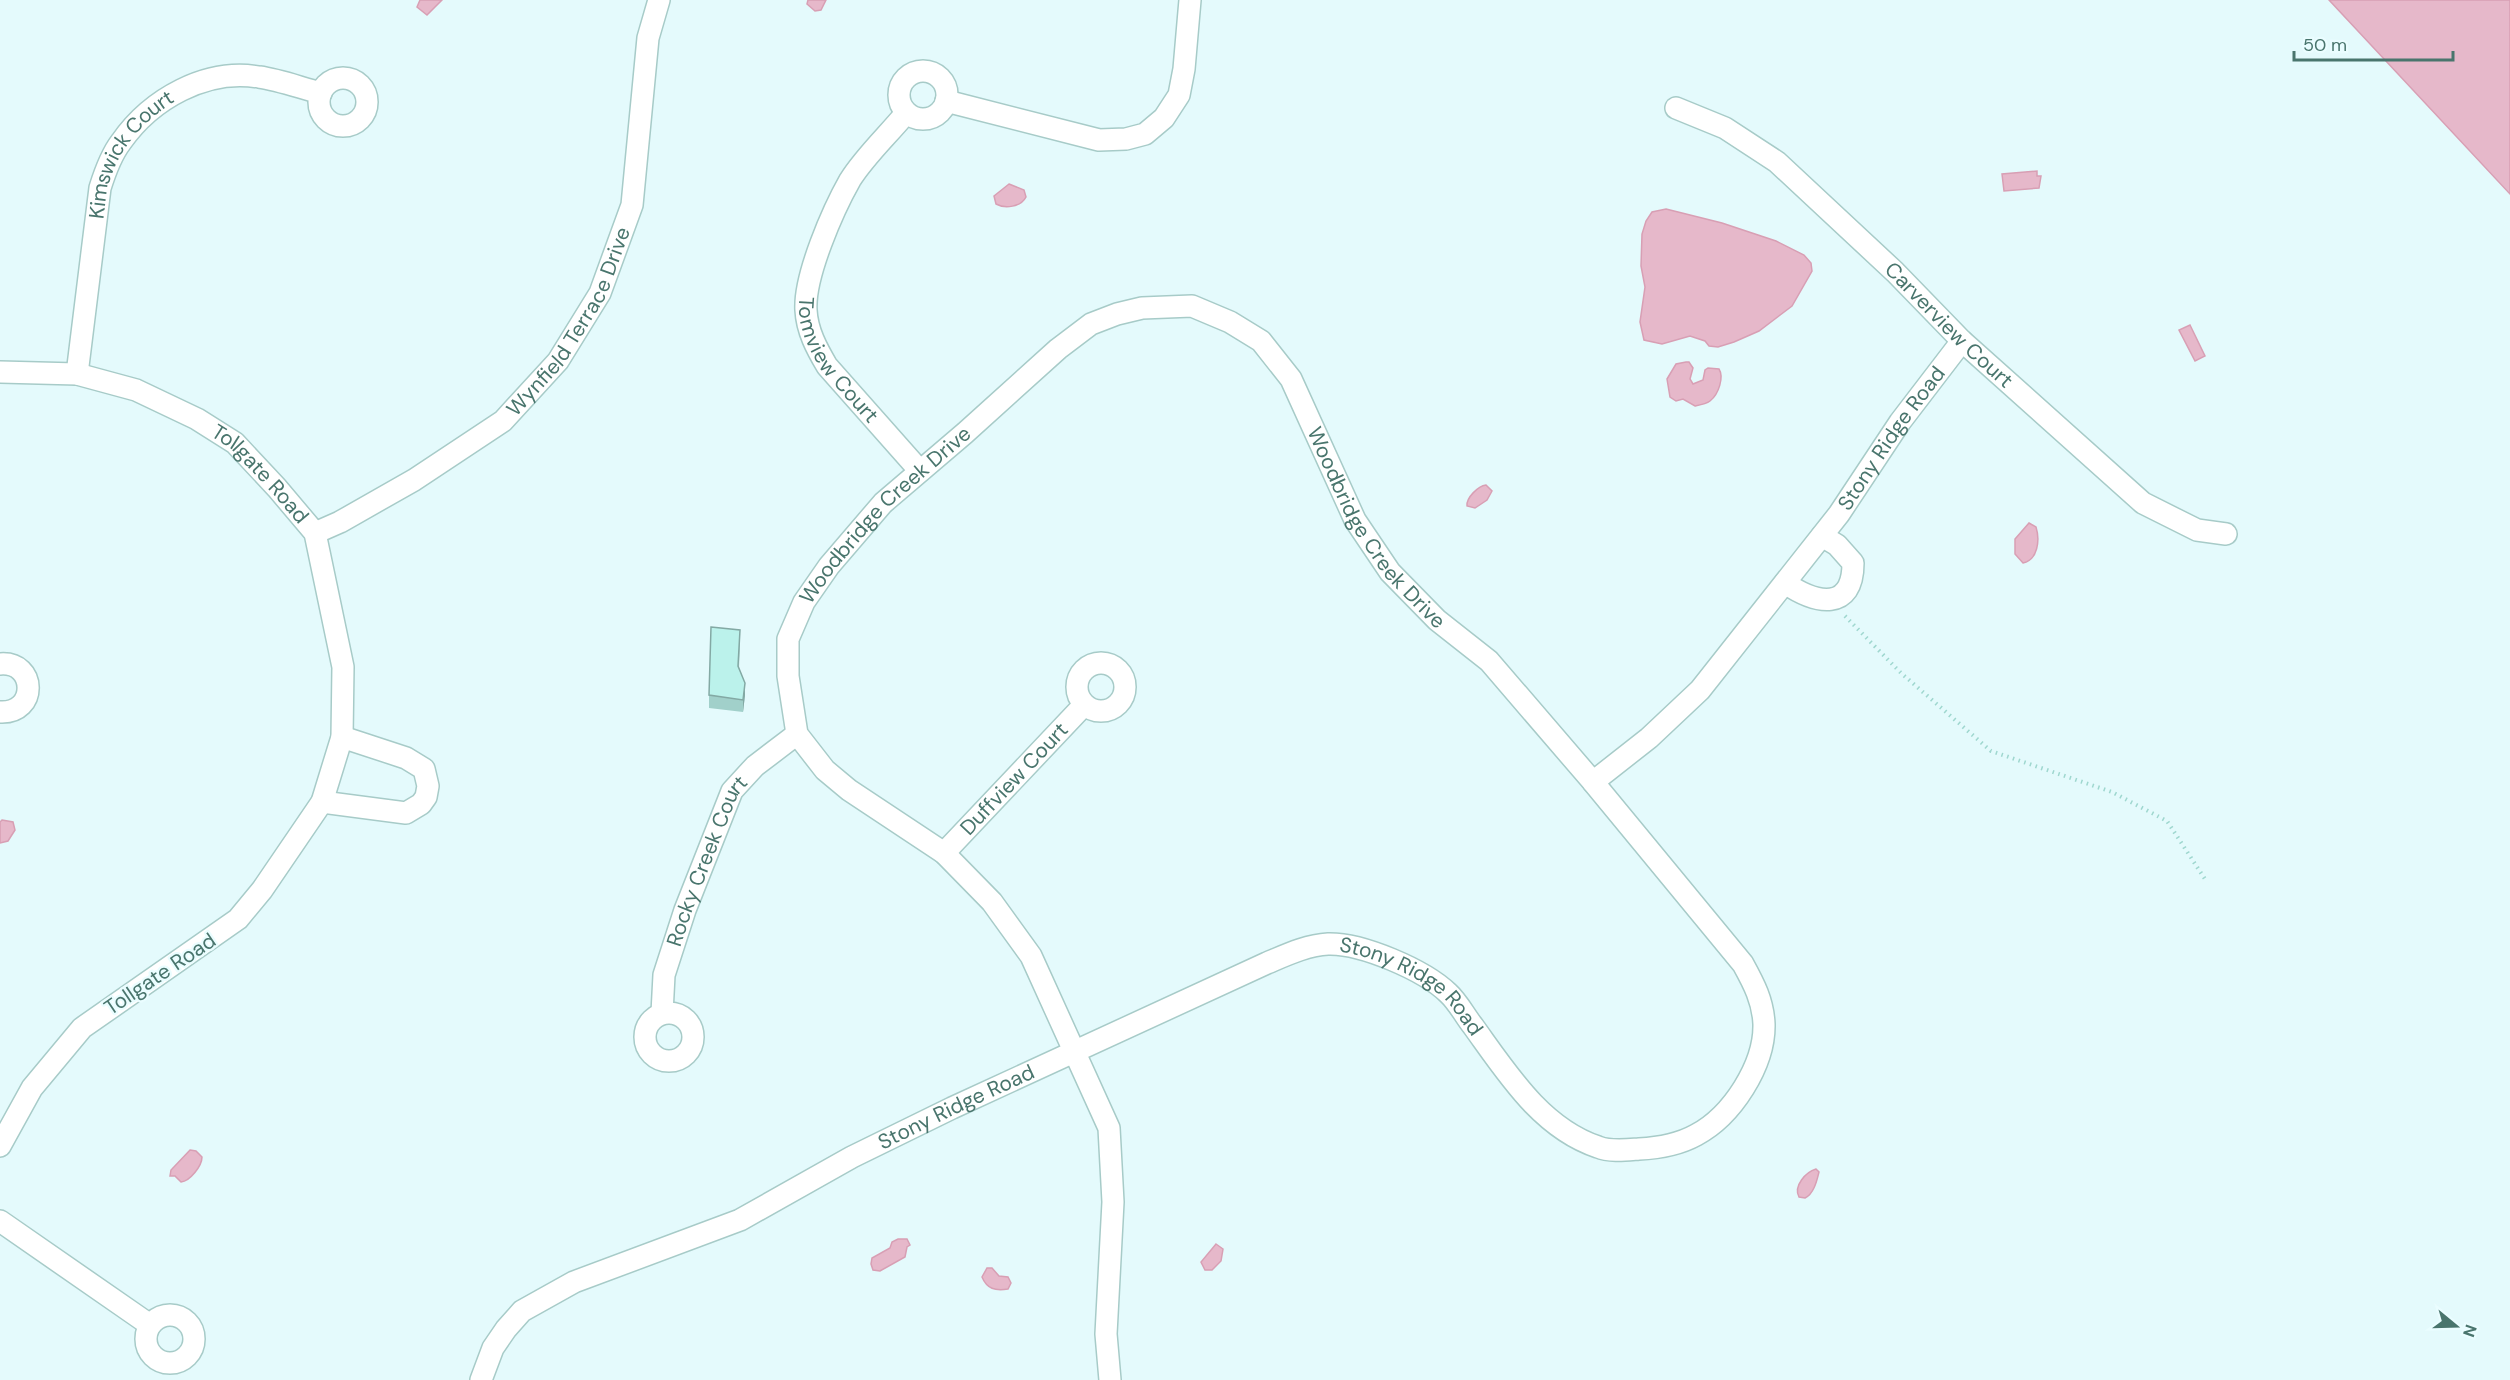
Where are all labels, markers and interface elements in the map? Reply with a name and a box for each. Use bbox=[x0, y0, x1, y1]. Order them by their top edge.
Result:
scale bar bbox=[2294, 24, 2453, 62]
text: 50 m bbox=[2303, 33, 2347, 57]
street label: Kimswick Court bbox=[82, 83, 179, 220]
street label: Wynfield Terrace Drive bbox=[500, 223, 637, 422]
street label: Carverview Court bbox=[1879, 256, 2019, 394]
street label: Tomview Court bbox=[792, 296, 885, 429]
street label: Stony Ridge Road bbox=[1831, 361, 1952, 516]
street label: Tollgate Road bbox=[206, 418, 315, 529]
street label: Woodbridge Creek Drive bbox=[793, 420, 977, 609]
street label: Woodbridge Creek Drive bbox=[1301, 422, 1451, 635]
street label: Duffview Court bbox=[954, 716, 1074, 841]
street label: Rocky Creek Court bbox=[660, 769, 754, 950]
street label: Tollgate Road bbox=[99, 926, 221, 1022]
street label: Stony Ridge Road bbox=[1338, 931, 1490, 1041]
street label: Stony Ridge Road bbox=[873, 1058, 1039, 1156]
north arrow bbox=[2426, 1296, 2486, 1356]
text: N bbox=[2458, 1322, 2482, 1340]

